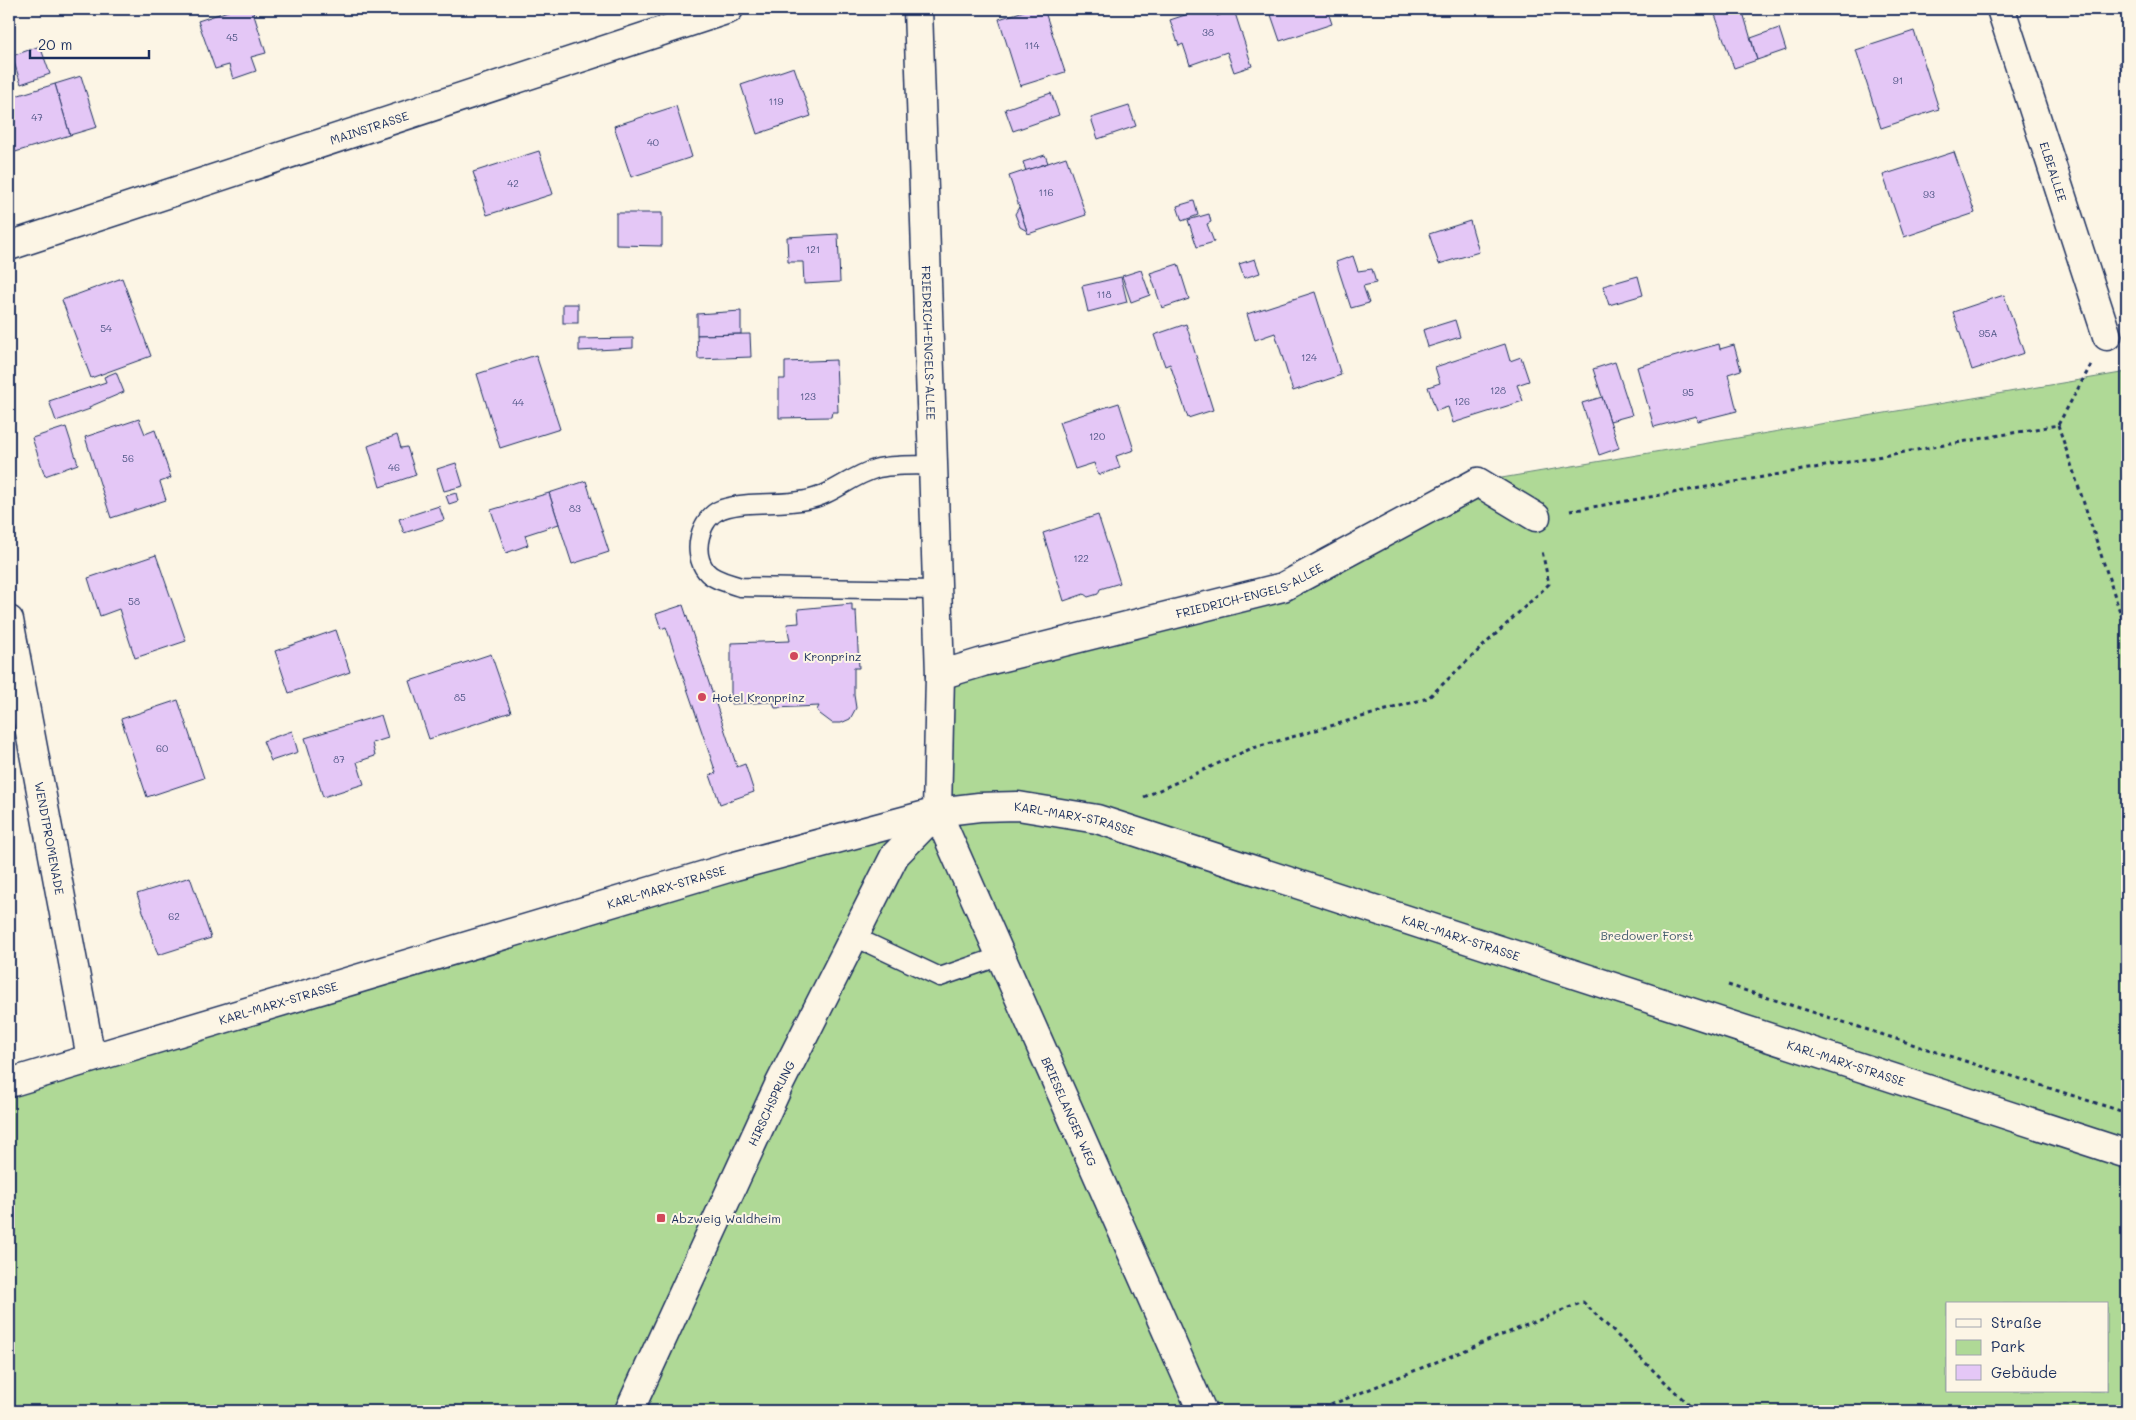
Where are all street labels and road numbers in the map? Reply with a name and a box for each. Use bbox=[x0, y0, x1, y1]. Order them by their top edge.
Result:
street label: MAINSTRASSE bbox=[328, 107, 411, 148]
street label: ELBEALLEE bbox=[2037, 140, 2071, 204]
street label: FRIEDRICH-ENGELS-ALLEE bbox=[918, 265, 940, 420]
street label: FRIEDRICH-ENGELS-ALLEE bbox=[1174, 559, 1326, 622]
street label: WENDTPROMENADE bbox=[31, 780, 68, 896]
street label: KARL-MARX-STRASSE bbox=[1014, 798, 1137, 839]
street label: KARL-MARX-STRASSE bbox=[605, 861, 728, 912]
street label: KARL-MARX-STRASSE bbox=[1400, 911, 1522, 964]
street label: KARL-MARX-STRASSE bbox=[217, 977, 340, 1028]
street label: KARL-MARX-STRASSE bbox=[1785, 1036, 1907, 1089]
street label: BRIESELANGER WEG bbox=[1038, 1054, 1101, 1169]
street label: HIRSCHSPRUNG bbox=[744, 1058, 798, 1149]

